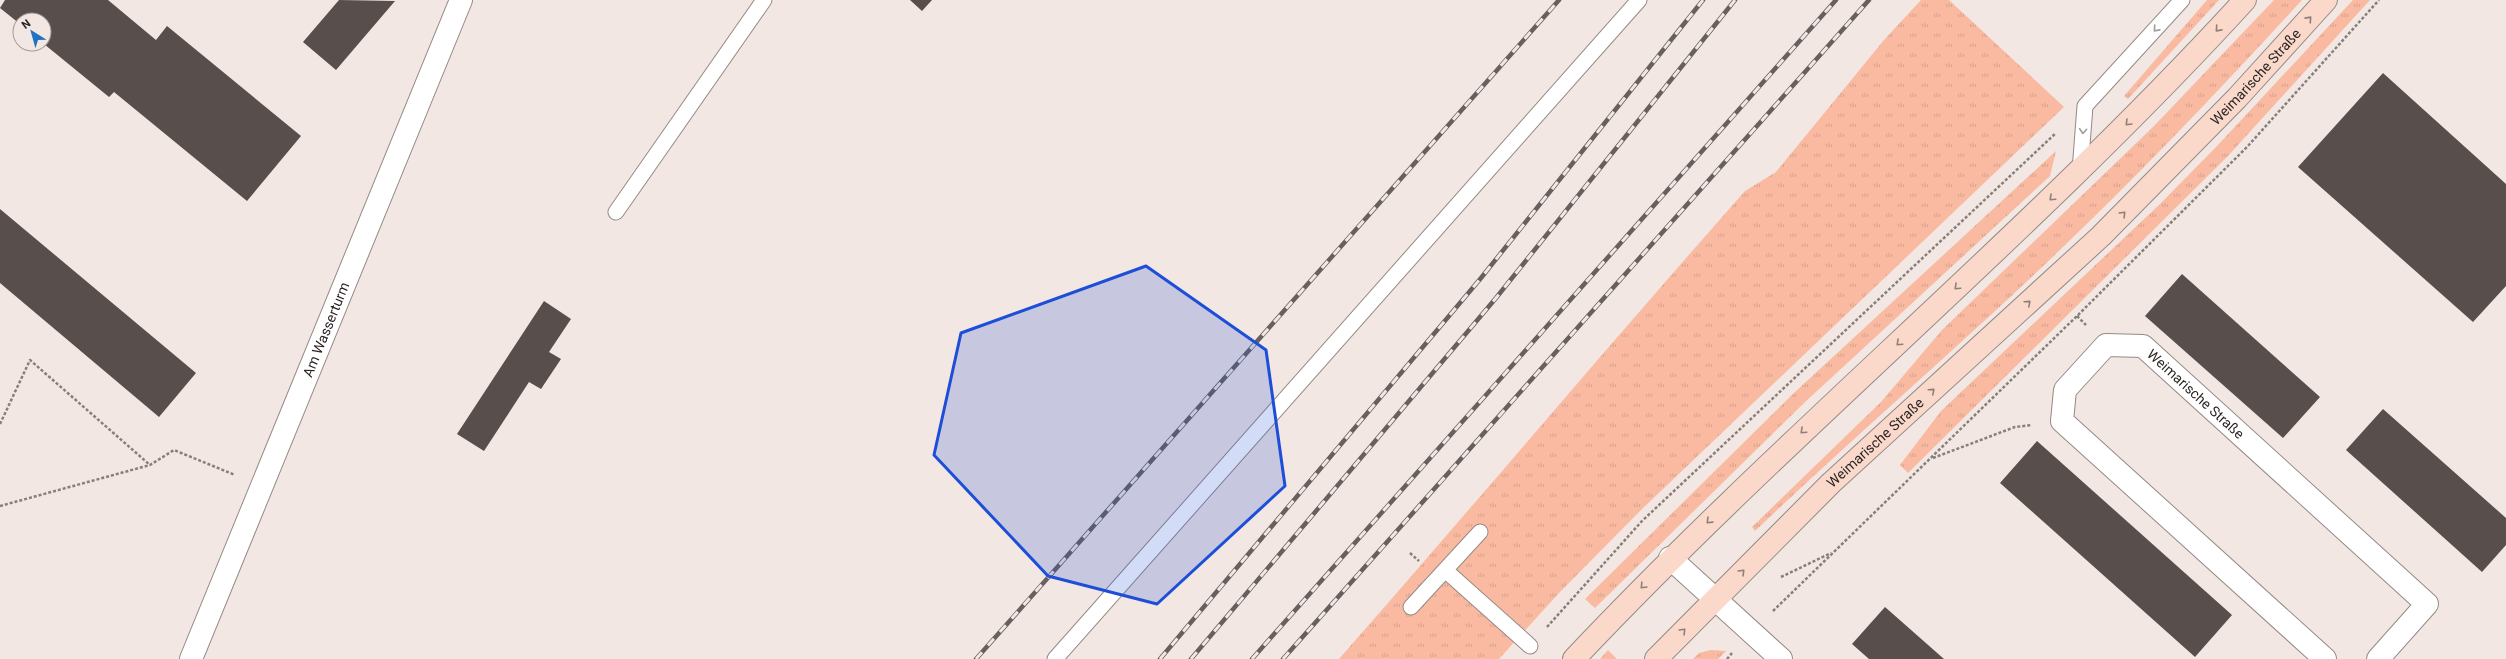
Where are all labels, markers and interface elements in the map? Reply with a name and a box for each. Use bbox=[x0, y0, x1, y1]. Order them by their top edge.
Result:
north arrow bbox=[12, 12, 52, 52]
one-way arrow bbox=[2305, 16, 2312, 23]
text: N bbox=[19, 17, 33, 32]
one-way arrow bbox=[2153, 24, 2160, 32]
one-way arrow bbox=[2216, 24, 2223, 32]
street label: Weimarische Straße bbox=[2207, 25, 2304, 128]
one-way arrow bbox=[2125, 118, 2133, 126]
one-way arrow bbox=[2079, 128, 2088, 134]
one-way arrow bbox=[2049, 193, 2057, 201]
one-way arrow bbox=[2118, 211, 2126, 219]
street label: Am Wasserturm bbox=[299, 280, 353, 379]
one-way arrow bbox=[1955, 283, 1962, 290]
one-way arrow bbox=[2023, 300, 2031, 307]
one-way arrow bbox=[1896, 338, 1903, 345]
street label: Weimarische Straße bbox=[2144, 346, 2247, 442]
one-way arrow bbox=[1927, 388, 1935, 395]
street label: Weimarische Straße bbox=[1824, 395, 1927, 491]
one-way arrow bbox=[1800, 426, 1808, 434]
one-way arrow bbox=[1706, 516, 1714, 524]
one-way arrow bbox=[1737, 569, 1745, 577]
one-way arrow bbox=[1640, 581, 1648, 589]
one-way arrow bbox=[1678, 628, 1686, 636]

